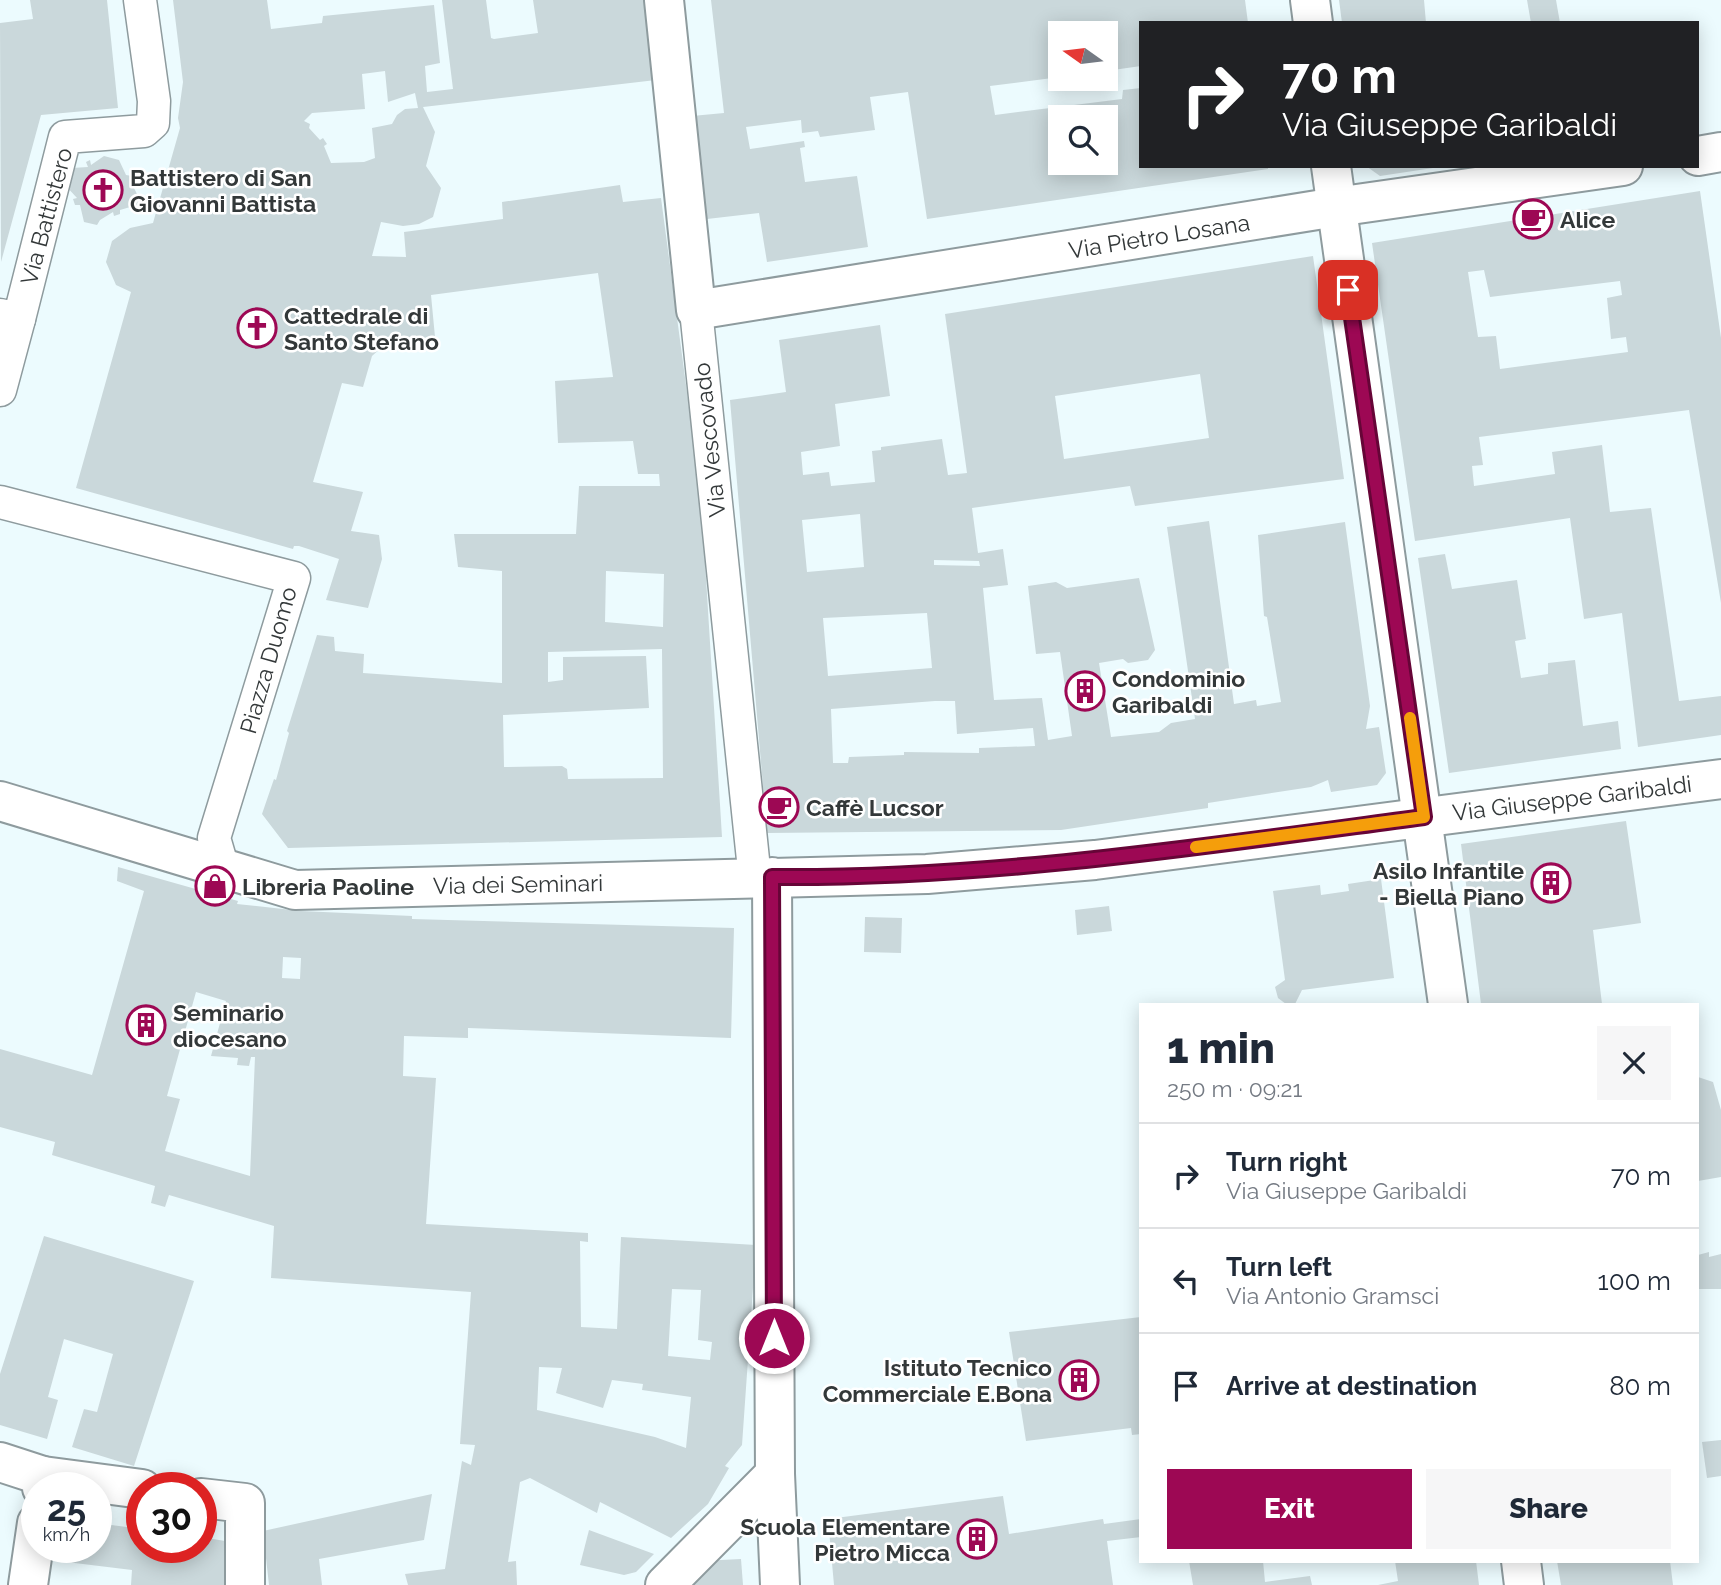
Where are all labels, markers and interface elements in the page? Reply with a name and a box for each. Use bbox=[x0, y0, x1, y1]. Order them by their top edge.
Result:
north arrow bbox=[1048, 21, 1118, 91]
map controls bbox=[1048, 21, 1118, 175]
text: 70 m bbox=[1282, 47, 1397, 104]
icon: right bbox=[1167, 49, 1258, 140]
button: search bbox=[1048, 105, 1118, 175]
text: Via Giuseppe Garibaldi bbox=[1282, 106, 1617, 143]
street label: Via Battistero bbox=[15, 145, 77, 287]
place label: Battistero di San Giovanni Battista bbox=[130, 164, 316, 217]
church icon: Battistero di San Giovanni Battista bbox=[82, 169, 124, 211]
cafe icon: Alice bbox=[1512, 198, 1554, 240]
place label: Alice bbox=[1560, 206, 1615, 233]
street label: Via Pietro Losana bbox=[1066, 208, 1252, 264]
pin bbox=[1318, 260, 1378, 320]
icon: arrive bbox=[1329, 271, 1367, 309]
place label: Cattedrale di Santo Stefano bbox=[284, 302, 439, 355]
church icon: Cattedrale di Santo Stefano bbox=[236, 307, 278, 349]
street label: Via Vescovado bbox=[687, 361, 731, 519]
street label: Piazza Duomo bbox=[234, 583, 302, 737]
place label: Condominio Garibaldi bbox=[1112, 665, 1245, 718]
building icon: Condominio Garibaldi bbox=[1064, 670, 1106, 712]
street label: Via Giuseppe Garibaldi bbox=[1451, 770, 1693, 826]
cafe icon: Caffè Lucsor bbox=[758, 786, 800, 828]
place label: Caffè Lucsor bbox=[806, 794, 944, 821]
place label: Asilo Infantile - Biella Piano bbox=[1373, 857, 1524, 910]
building icon: Asilo Infantile - Biella Piano bbox=[1530, 862, 1572, 904]
shop icon: Libreria Paoline bbox=[194, 865, 236, 907]
street label: Via dei Seminari bbox=[433, 869, 603, 899]
place label: Libreria Paoline bbox=[242, 873, 414, 900]
place label: Seminario diocesano bbox=[173, 999, 287, 1052]
building icon: Seminario diocesano bbox=[125, 1004, 167, 1046]
text: 1 min bbox=[1167, 1024, 1275, 1073]
button: close bbox=[1597, 1026, 1671, 1100]
text: 250 m · 09:21 bbox=[1167, 1075, 1302, 1102]
text: Turn right bbox=[1226, 1147, 1347, 1177]
icon: right bbox=[1167, 1157, 1205, 1195]
text: 70 m bbox=[1611, 1161, 1671, 1191]
text: Via Giuseppe Garibaldi bbox=[1226, 1177, 1467, 1204]
text: Turn left bbox=[1226, 1252, 1332, 1282]
icon: left bbox=[1167, 1262, 1205, 1300]
text: 100 m bbox=[1598, 1266, 1671, 1296]
text: Via Antonio Gramsci bbox=[1226, 1282, 1439, 1309]
position arrow bbox=[737, 1301, 811, 1375]
place label: Istituto Tecnico Commerciale E.Bona bbox=[823, 1354, 1052, 1407]
building icon: Istituto Tecnico Commerciale E.Bona bbox=[1058, 1359, 1100, 1401]
icon: arrive bbox=[1167, 1367, 1205, 1405]
text: Arrive at destination bbox=[1226, 1371, 1477, 1401]
text: 80 m bbox=[1609, 1371, 1671, 1401]
button: Exit bbox=[1167, 1469, 1412, 1549]
button: Share bbox=[1426, 1469, 1671, 1549]
speed limit sign: 30 bbox=[126, 1472, 217, 1563]
text: 25 bbox=[47, 1488, 86, 1529]
place label: Scuola Elementare Pietro Micca bbox=[740, 1513, 950, 1566]
building icon: Scuola Elementare Pietro Micca bbox=[956, 1518, 998, 1560]
text: km/h bbox=[43, 1524, 90, 1545]

